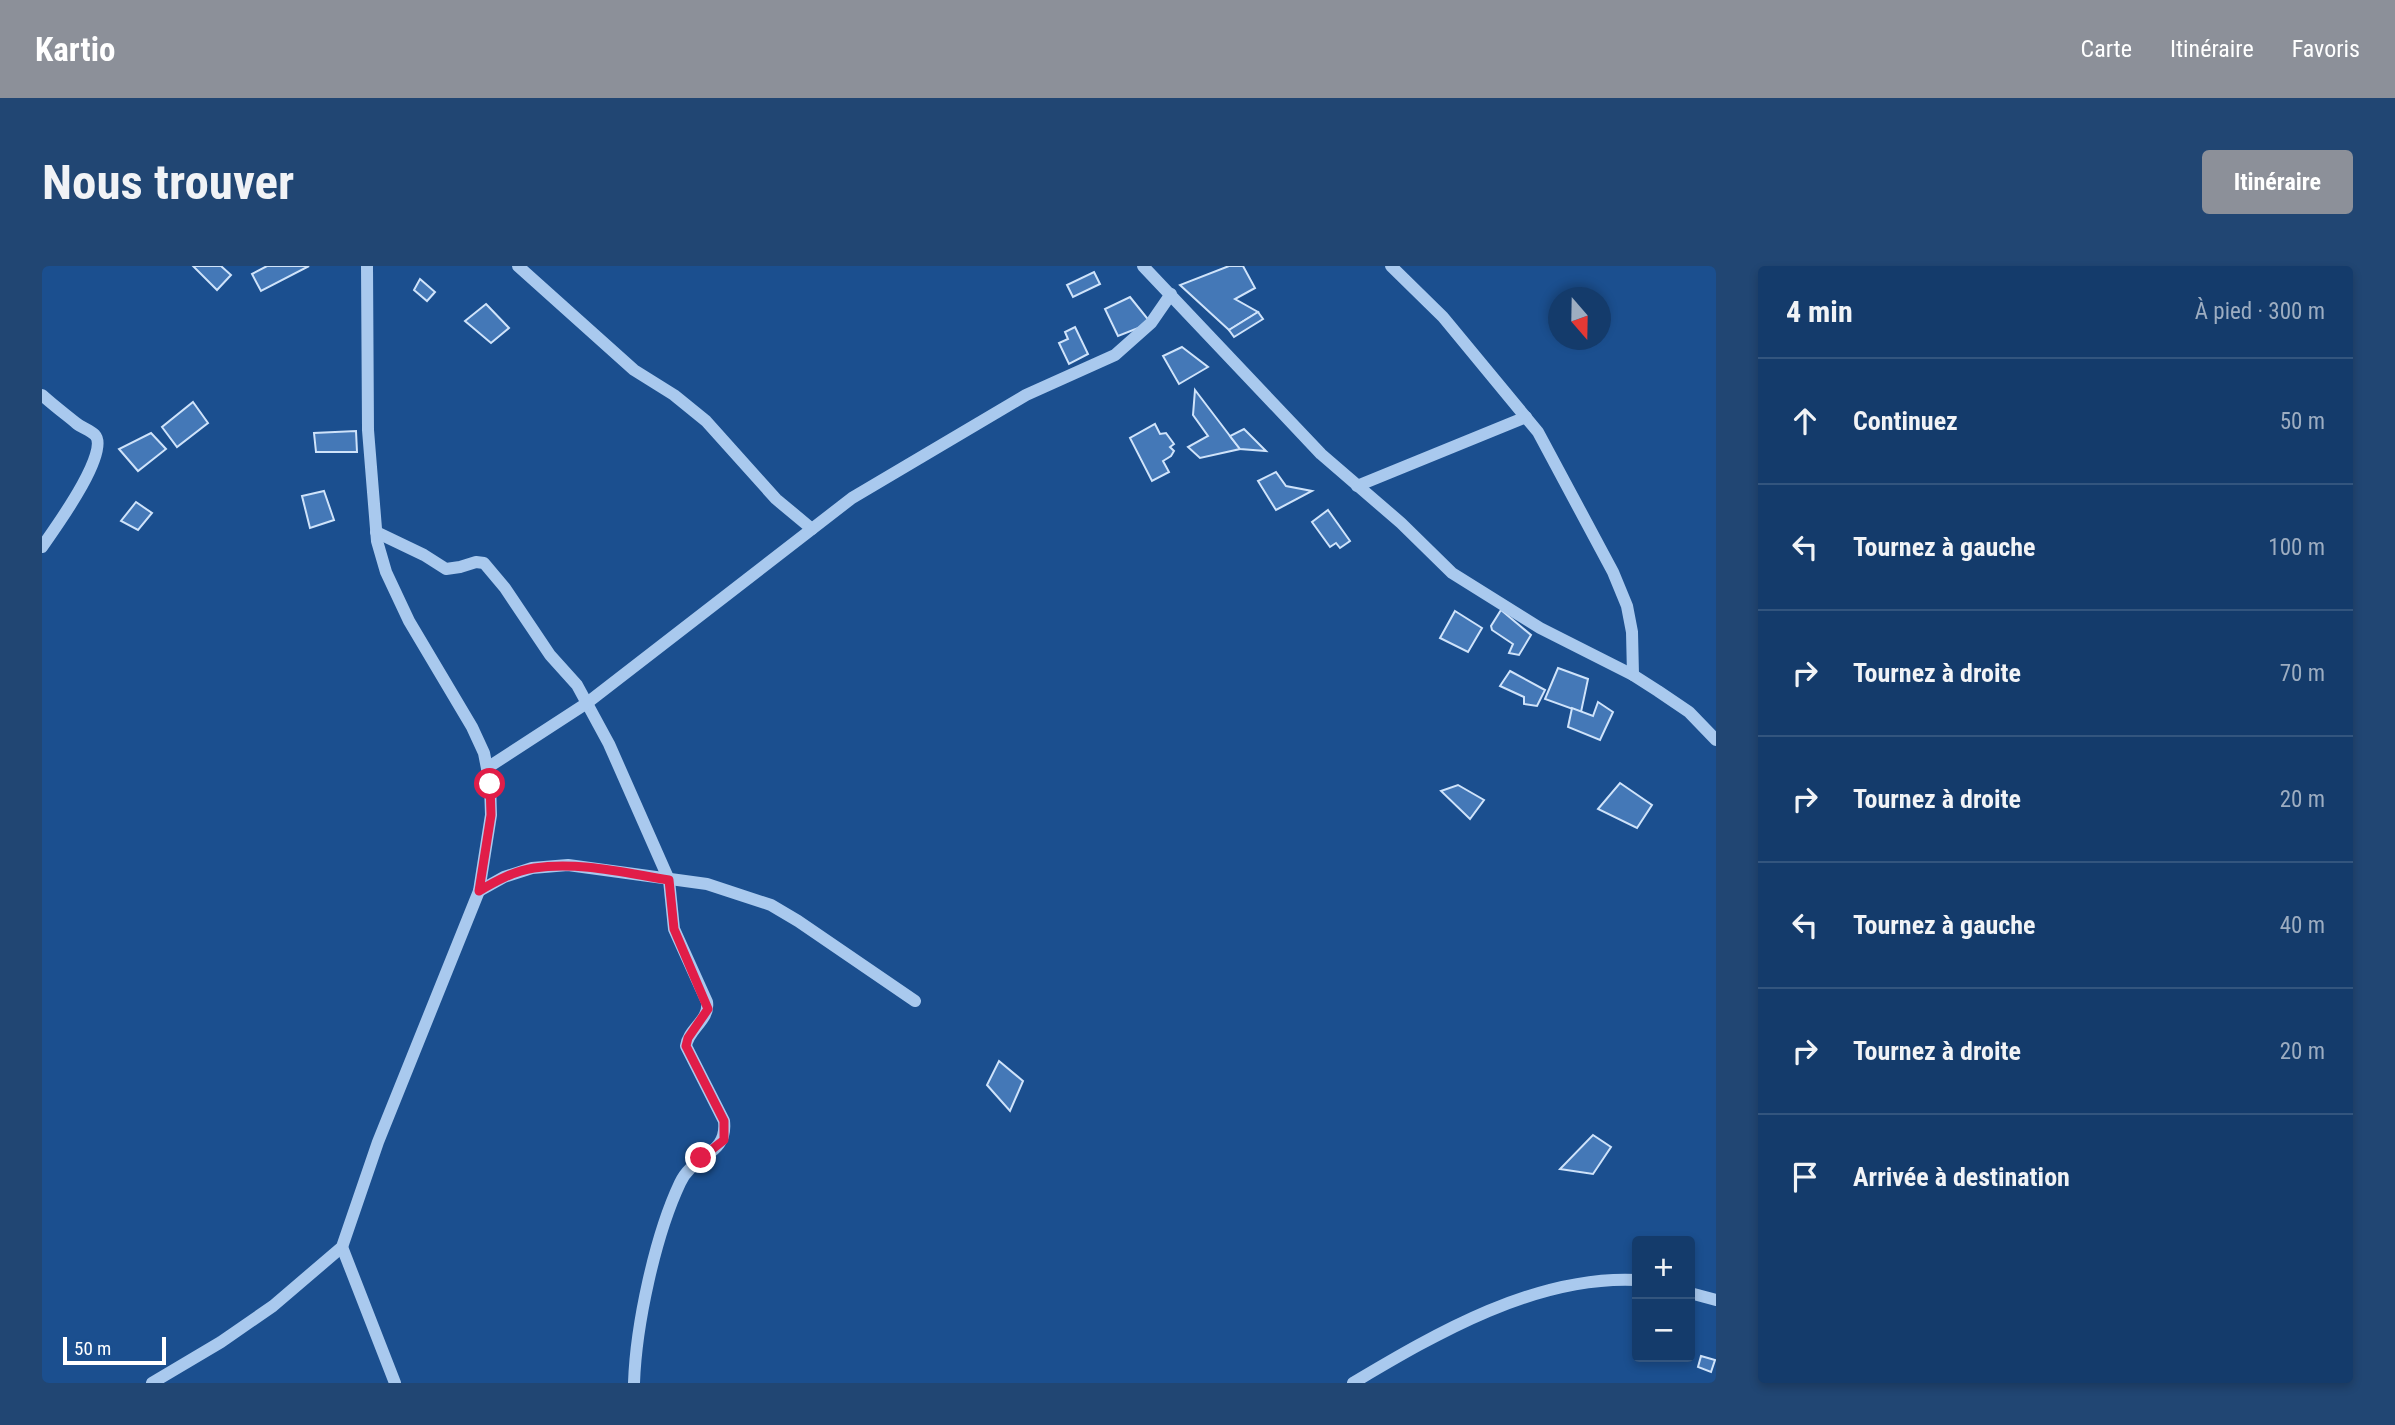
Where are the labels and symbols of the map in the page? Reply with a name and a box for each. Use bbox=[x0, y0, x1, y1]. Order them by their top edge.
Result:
north arrow bbox=[1548, 287, 1611, 350]
route start bbox=[474, 768, 505, 799]
route end bbox=[685, 1142, 716, 1173]
scale bar bbox=[63, 1334, 166, 1366]

